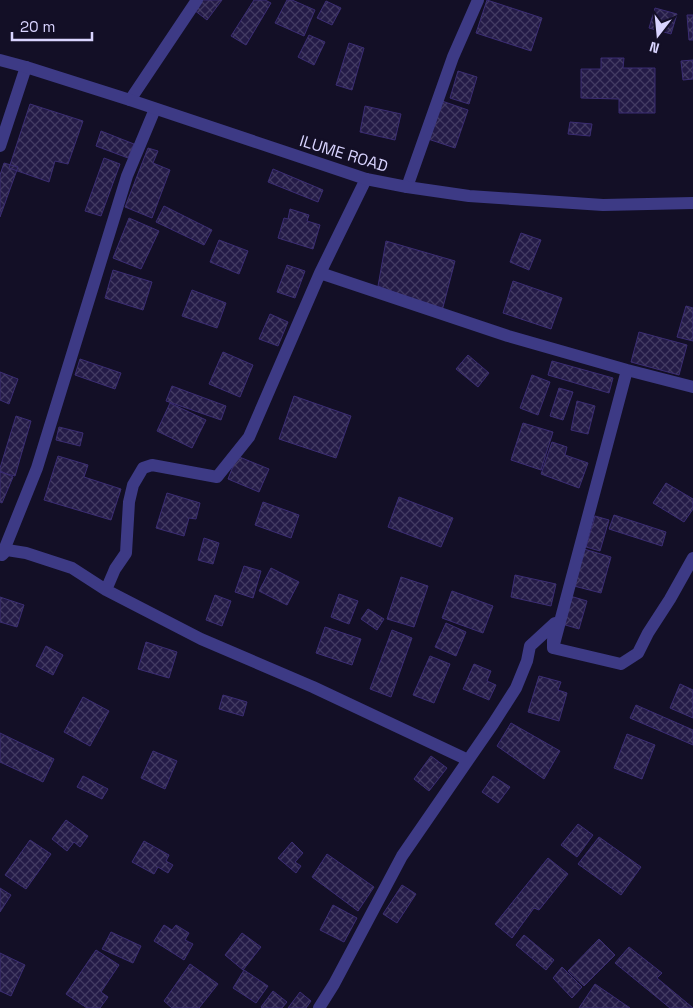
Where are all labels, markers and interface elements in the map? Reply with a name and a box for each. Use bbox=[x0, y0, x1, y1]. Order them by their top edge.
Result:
scale bar bbox=[12, 10, 92, 42]
north arrow bbox=[633, 10, 683, 60]
text: 20 m bbox=[20, 17, 55, 36]
text: N bbox=[647, 38, 661, 57]
street label: ILUME ROAD bbox=[297, 130, 391, 177]

